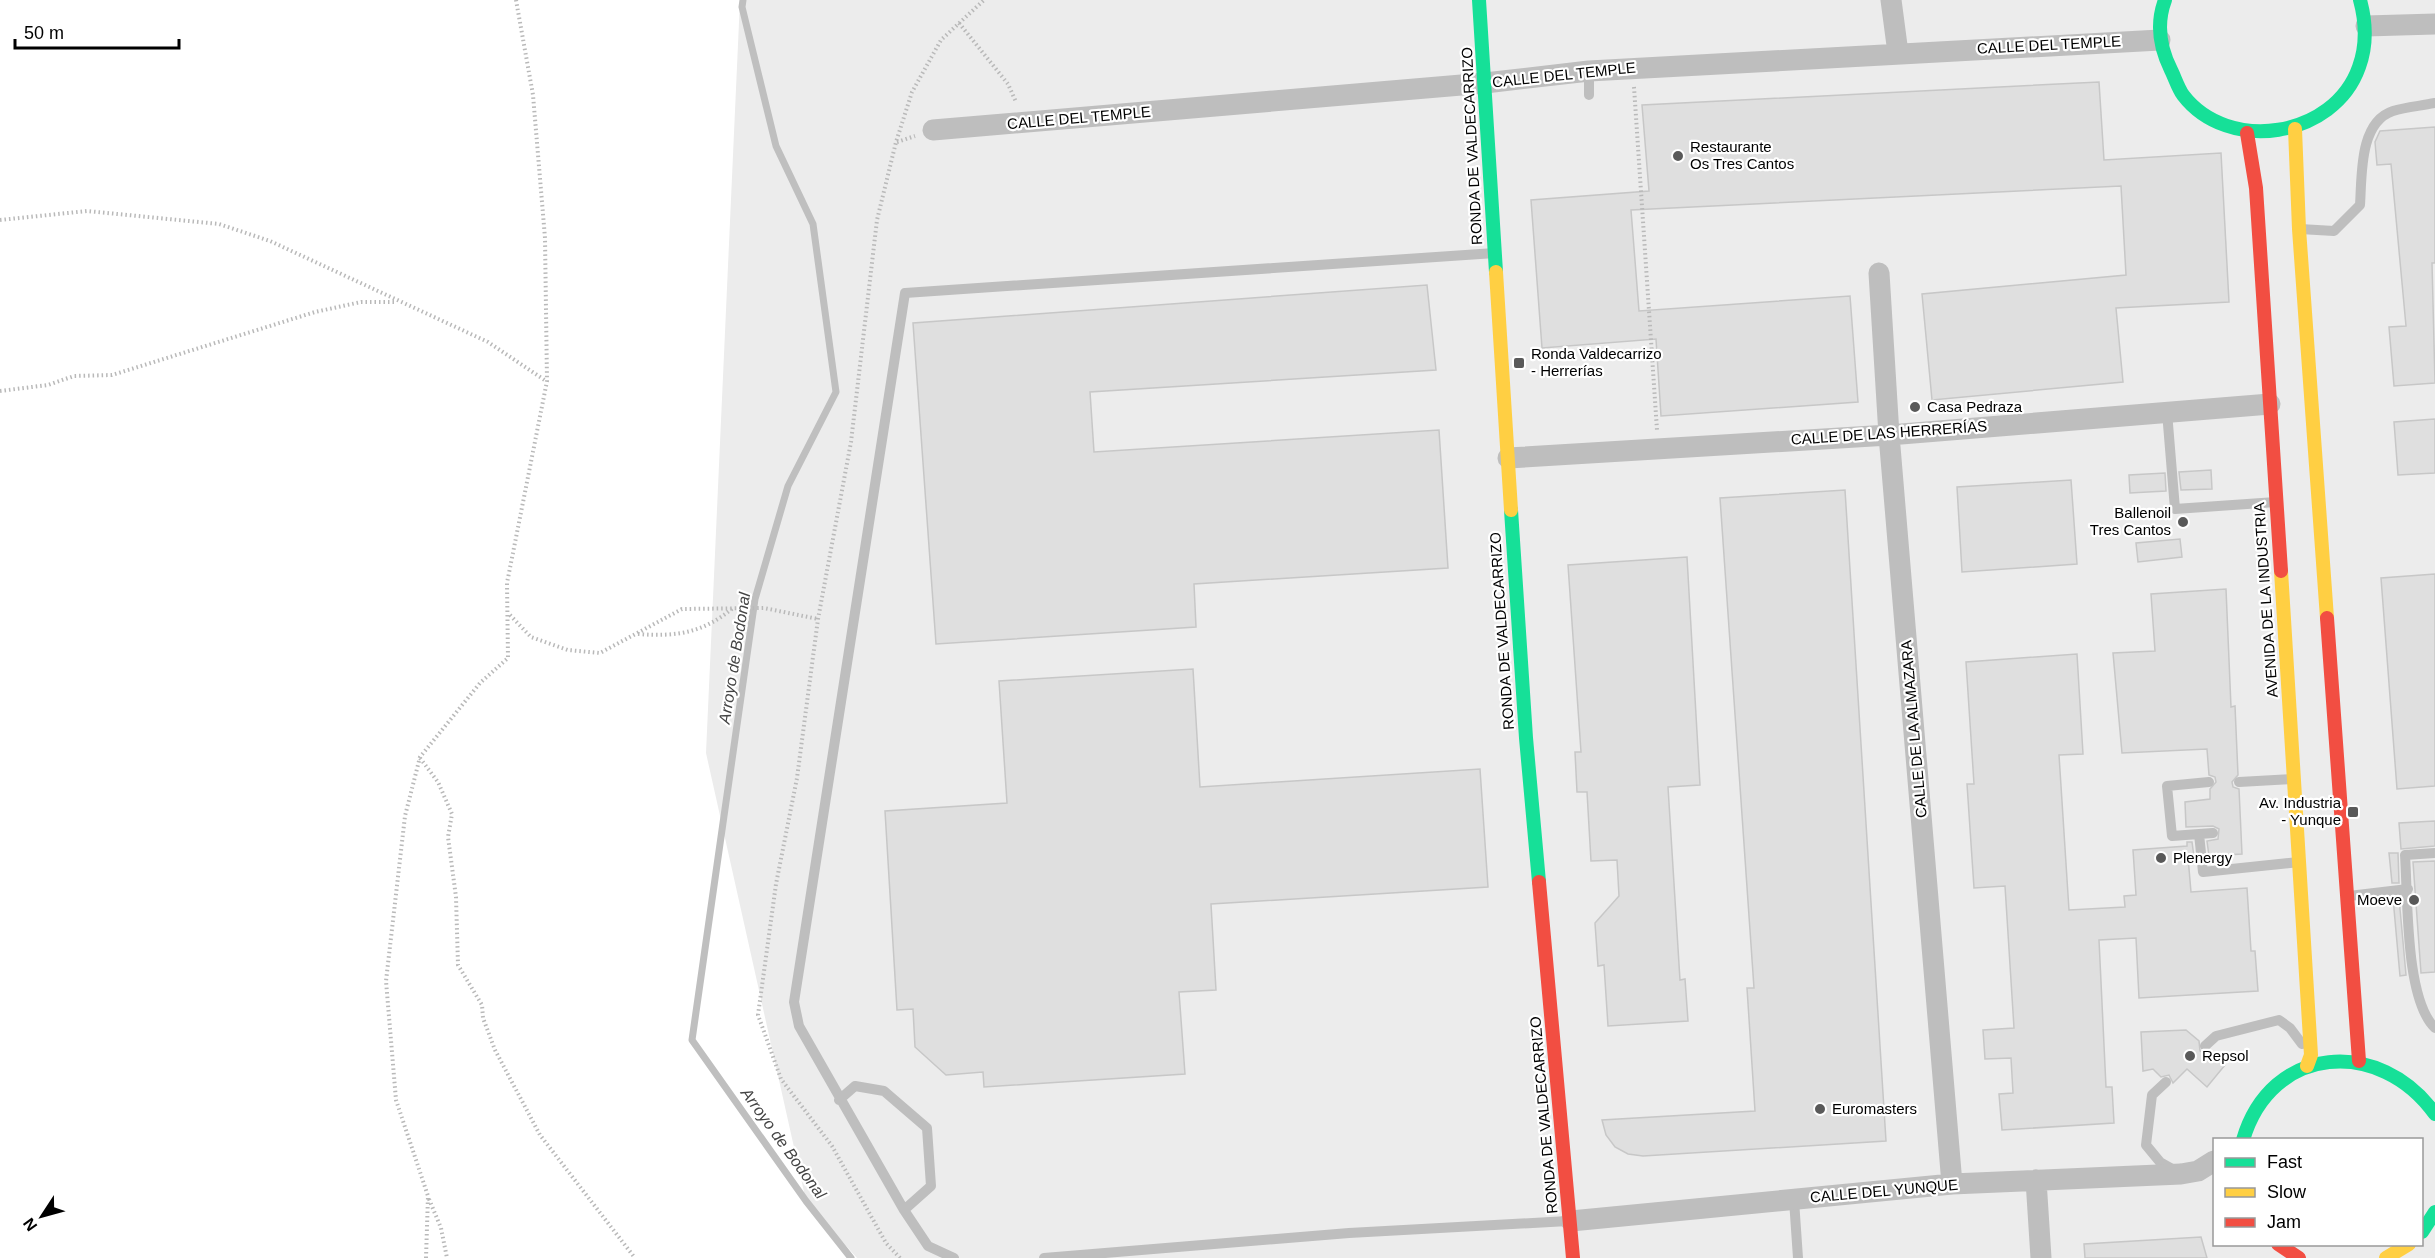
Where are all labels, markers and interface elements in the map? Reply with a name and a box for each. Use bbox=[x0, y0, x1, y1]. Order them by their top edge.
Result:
scale bar bbox=[15, 12, 178, 50]
text: 50 m bbox=[24, 23, 64, 43]
street label: CALLE DEL TEMPLE bbox=[1977, 32, 2121, 57]
street label: RONDA DE VALDECARRIZO bbox=[1458, 47, 1485, 245]
street label: CALLE DEL TEMPLE bbox=[1491, 59, 1637, 90]
street label: CALLE DEL TEMPLE bbox=[1006, 103, 1152, 132]
place label: Restaurante Os Tres Cantos bbox=[1690, 138, 1794, 172]
marker: Restaurante Os Tres Cantos bbox=[1671, 149, 1685, 163]
place label: Ronda Valdecarrizo - Herrerías bbox=[1531, 345, 1662, 379]
marker: Ronda Valdecarrizo - Herrerías bbox=[1512, 356, 1526, 370]
place label: Casa Pedraza bbox=[1927, 398, 2023, 415]
marker: Casa Pedraza bbox=[1908, 400, 1922, 414]
street label: CALLE DE LAS HERRERÍAS bbox=[1790, 417, 1988, 448]
street label: AVENIDA DE LA INDUSTRIA bbox=[2250, 502, 2281, 698]
place label: Ballenoil Tres Cantos bbox=[2090, 504, 2171, 538]
marker: Ballenoil Tres Cantos bbox=[2176, 515, 2190, 529]
street label: RONDA DE VALDECARRIZO bbox=[1486, 532, 1517, 730]
water label: Arroyo de Bodonal bbox=[716, 591, 753, 726]
street label: CALLE DE LA ALMAZARA bbox=[1897, 639, 1930, 819]
place label: Av. Industria - Yunque bbox=[2259, 794, 2342, 828]
marker: Av. Industria - Yunque bbox=[2346, 805, 2360, 819]
place label: Plenergy bbox=[2173, 849, 2233, 866]
marker: Plenergy bbox=[2154, 851, 2168, 865]
place label: Moeve bbox=[2357, 891, 2402, 908]
marker: Moeve bbox=[2407, 893, 2421, 907]
street label: RONDA DE VALDECARRIZO bbox=[1526, 1016, 1561, 1214]
place label: Repsol bbox=[2202, 1047, 2249, 1064]
marker: Repsol bbox=[2183, 1049, 2197, 1063]
water label: Arroyo de Bodonal bbox=[737, 1084, 830, 1202]
place label: Euromasters bbox=[1832, 1100, 1917, 1117]
marker: Euromasters bbox=[1813, 1102, 1827, 1116]
legend bbox=[2213, 1138, 2423, 1246]
text: Fast bbox=[2267, 1152, 2302, 1172]
street label: CALLE DEL YUNQUE bbox=[1809, 1176, 1959, 1205]
text: Slow bbox=[2267, 1182, 2307, 1202]
north arrow bbox=[12, 1186, 72, 1246]
text: Jam bbox=[2267, 1212, 2301, 1232]
text: N bbox=[20, 1215, 41, 1234]

